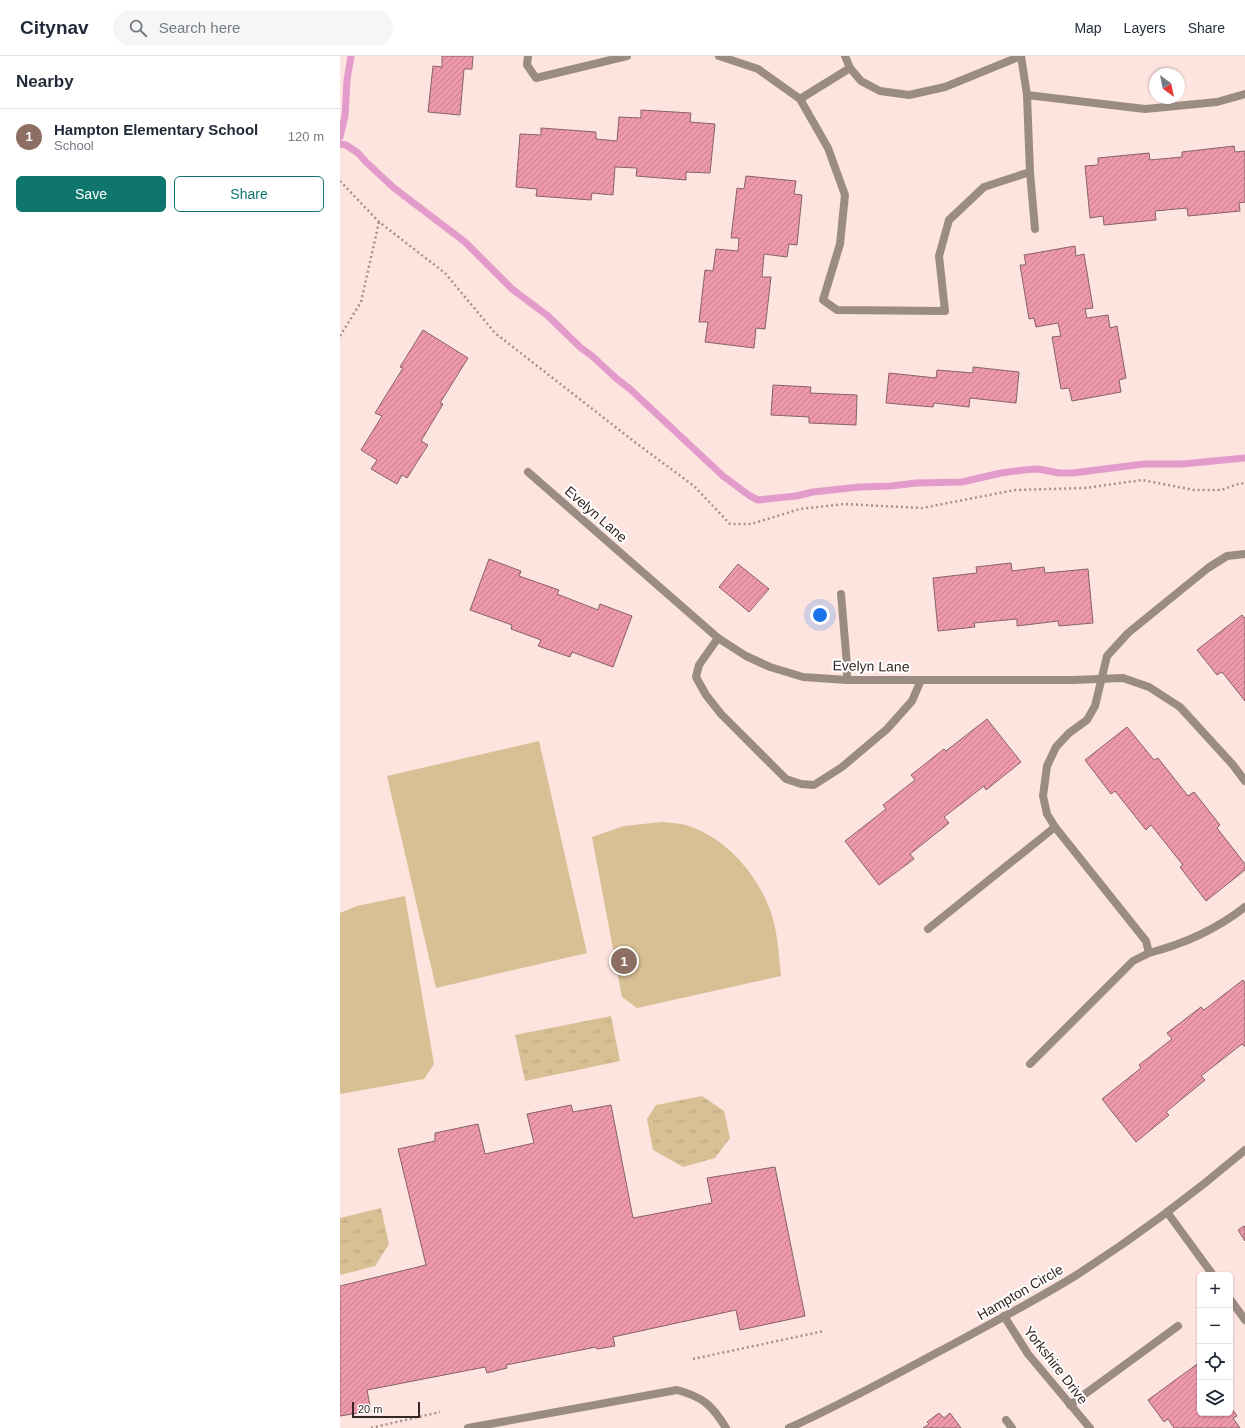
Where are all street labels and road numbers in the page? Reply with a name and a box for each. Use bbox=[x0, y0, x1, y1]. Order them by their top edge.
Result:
street label: Evelyn Lane bbox=[562, 483, 630, 545]
street label: Evelyn Lane bbox=[832, 657, 910, 675]
street label: Hampton Circle bbox=[974, 1261, 1066, 1323]
street label: Yorkshire Drive bbox=[1021, 1323, 1091, 1407]

